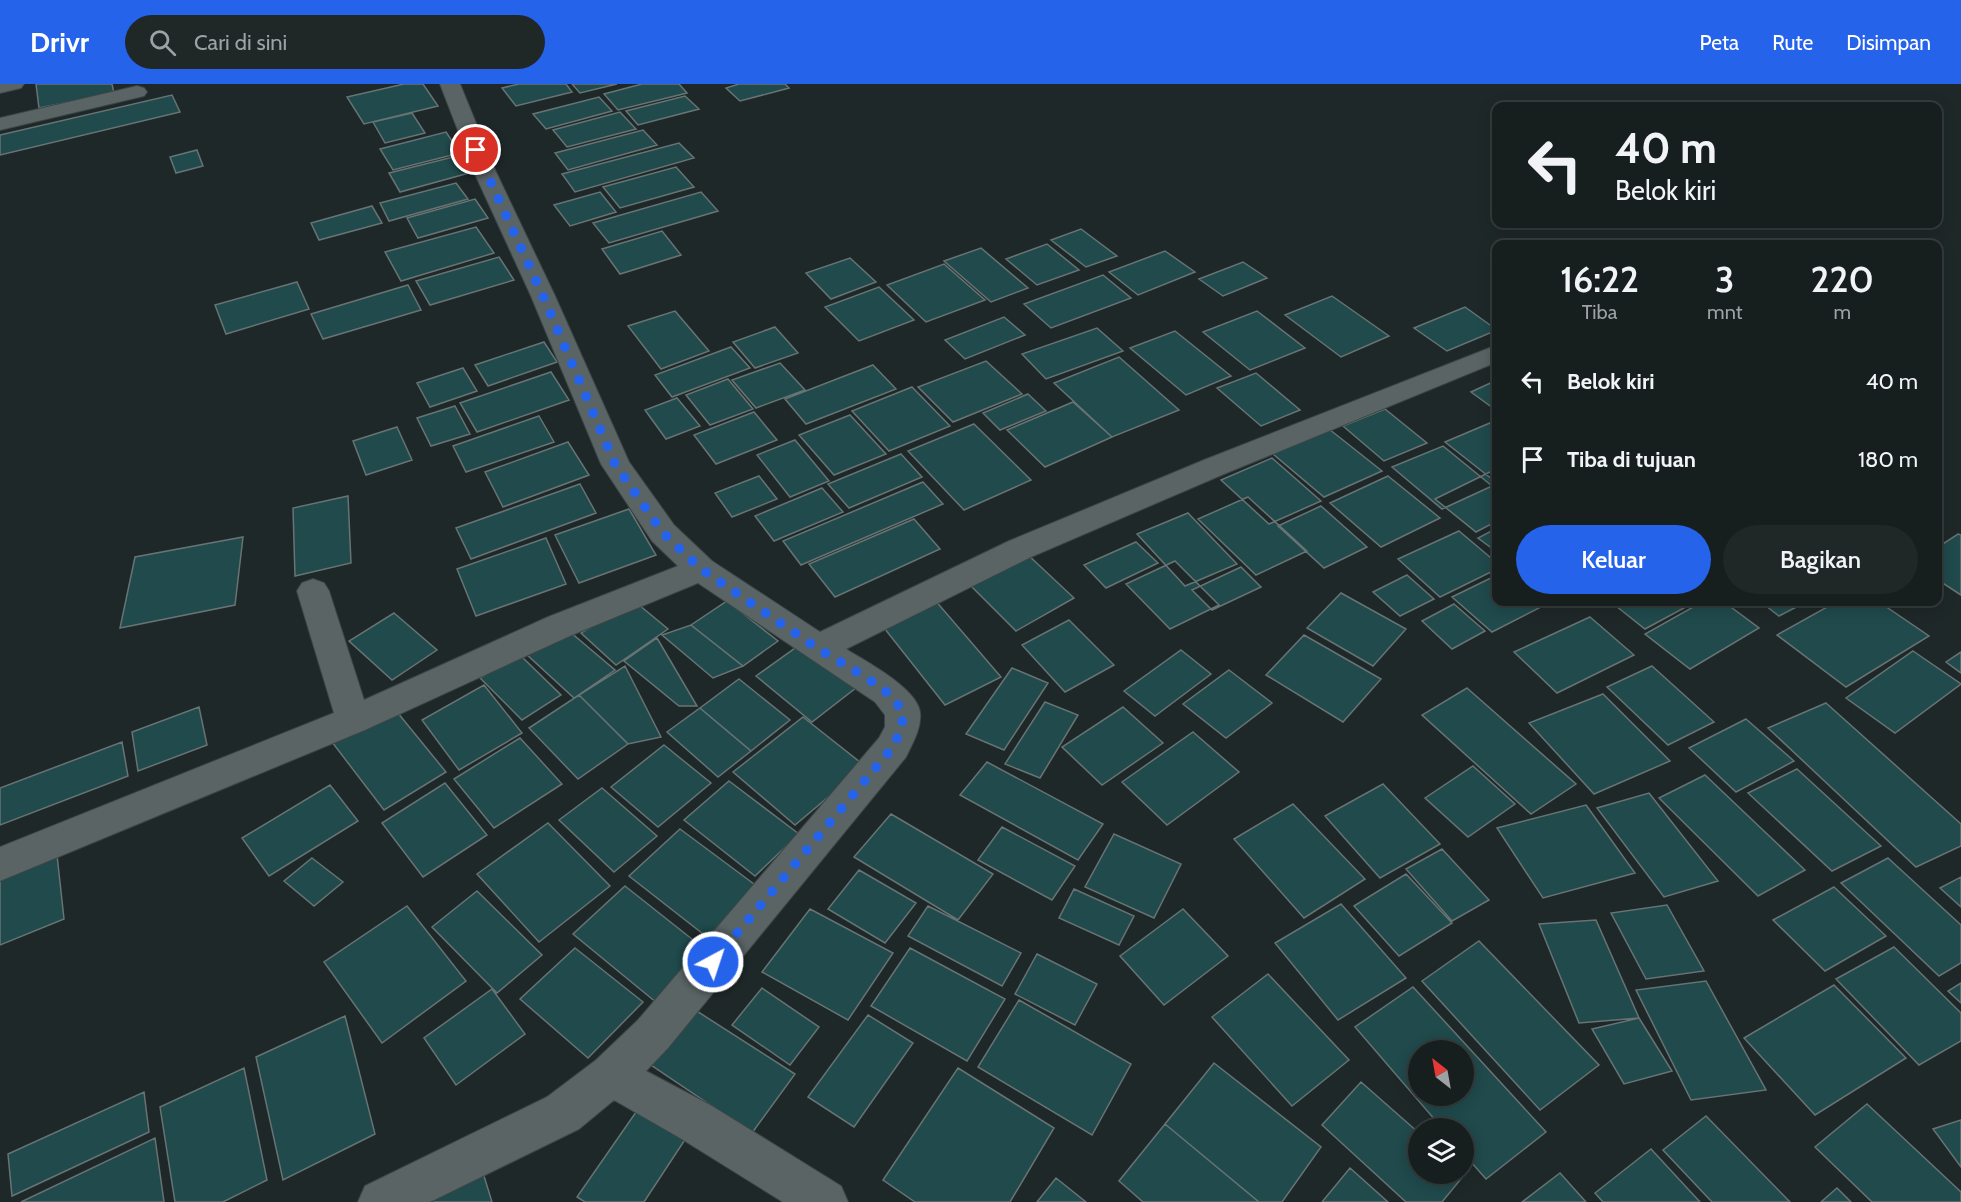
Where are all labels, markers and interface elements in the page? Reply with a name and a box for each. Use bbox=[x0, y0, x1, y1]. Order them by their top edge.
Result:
search box bbox=[125, 15, 545, 69]
text: Drivr bbox=[30, 25, 89, 59]
icon: search bbox=[146, 26, 179, 59]
text: Cari di sini bbox=[194, 29, 287, 56]
text: Peta bbox=[1700, 30, 1739, 55]
text: Rute bbox=[1772, 30, 1813, 55]
text: Disimpan bbox=[1846, 30, 1931, 55]
text: 40 m bbox=[1615, 122, 1717, 174]
pin bbox=[450, 124, 501, 175]
icon: left bbox=[1516, 126, 1594, 204]
icon: arrive bbox=[459, 133, 492, 166]
text: Belok kiri bbox=[1615, 174, 1716, 207]
text: 16:22 bbox=[1560, 257, 1639, 301]
text: 3 bbox=[1715, 257, 1734, 301]
text: 220 bbox=[1811, 257, 1874, 301]
text: Tiba bbox=[1582, 300, 1617, 324]
text: mnt bbox=[1707, 300, 1742, 324]
text: m bbox=[1833, 300, 1851, 324]
icon: left bbox=[1516, 365, 1549, 398]
text: Belok kiri bbox=[1567, 368, 1654, 395]
text: 40 m bbox=[1866, 368, 1918, 395]
icon: arrive bbox=[1516, 443, 1549, 476]
text: Tiba di tujuan bbox=[1567, 446, 1696, 473]
text: 180 m bbox=[1858, 446, 1918, 473]
button: Keluar bbox=[1516, 525, 1711, 594]
button: Bagikan bbox=[1723, 525, 1918, 594]
position arrow bbox=[681, 930, 745, 994]
north arrow bbox=[1408, 1040, 1474, 1106]
map controls bbox=[1408, 1040, 1474, 1184]
button: layers bbox=[1408, 1118, 1474, 1184]

